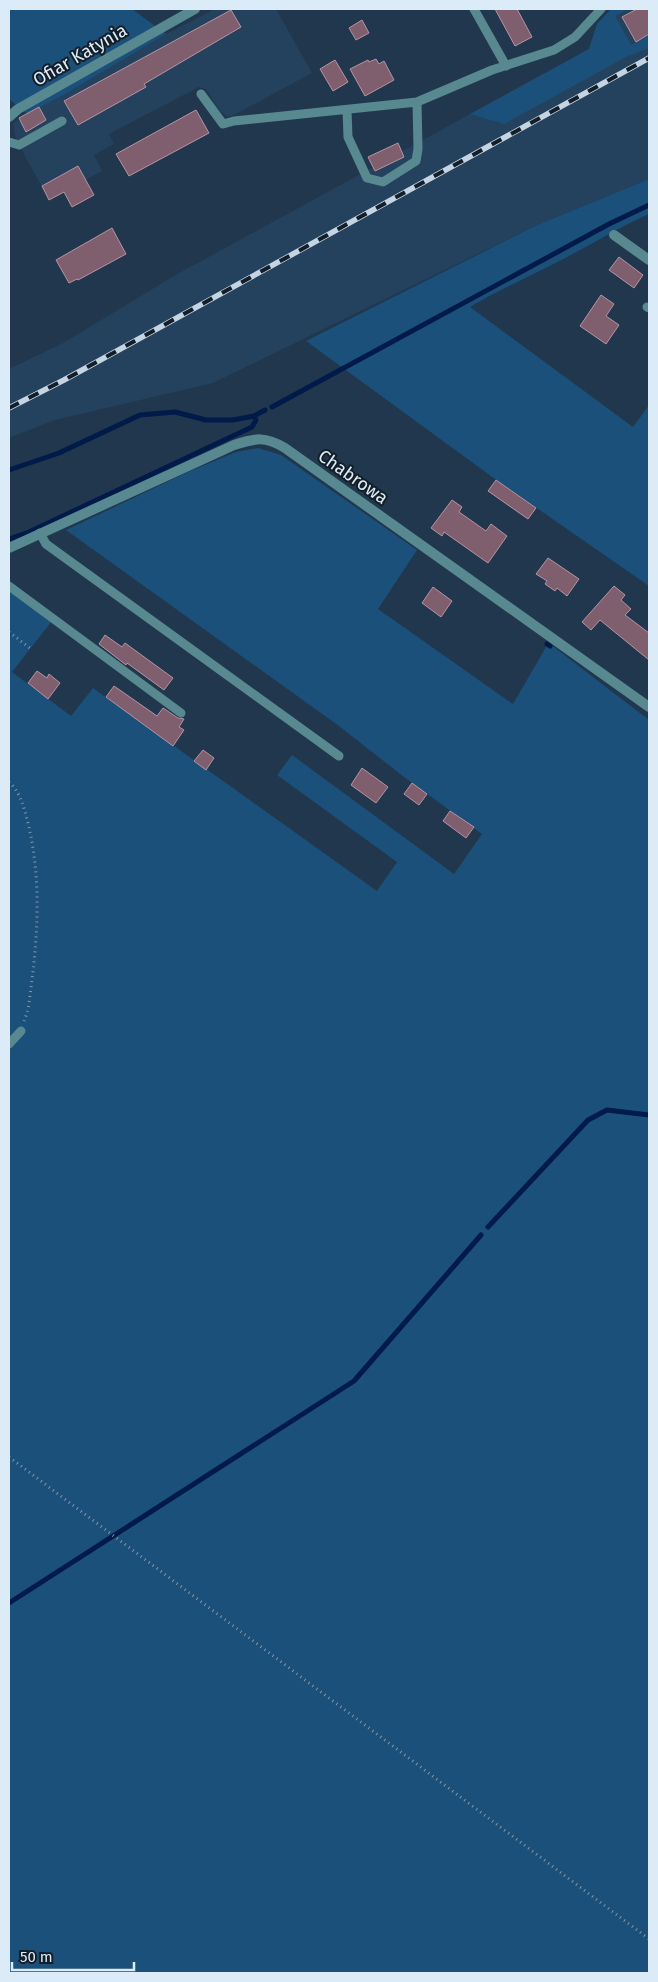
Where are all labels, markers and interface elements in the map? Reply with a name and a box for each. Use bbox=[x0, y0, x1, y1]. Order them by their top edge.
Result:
street label: Ofiar Katynia bbox=[29, 19, 131, 91]
street label: Chabrowa bbox=[314, 445, 392, 509]
scale bar bbox=[12, 1940, 135, 1972]
text: 50 m bbox=[20, 1948, 53, 1966]

